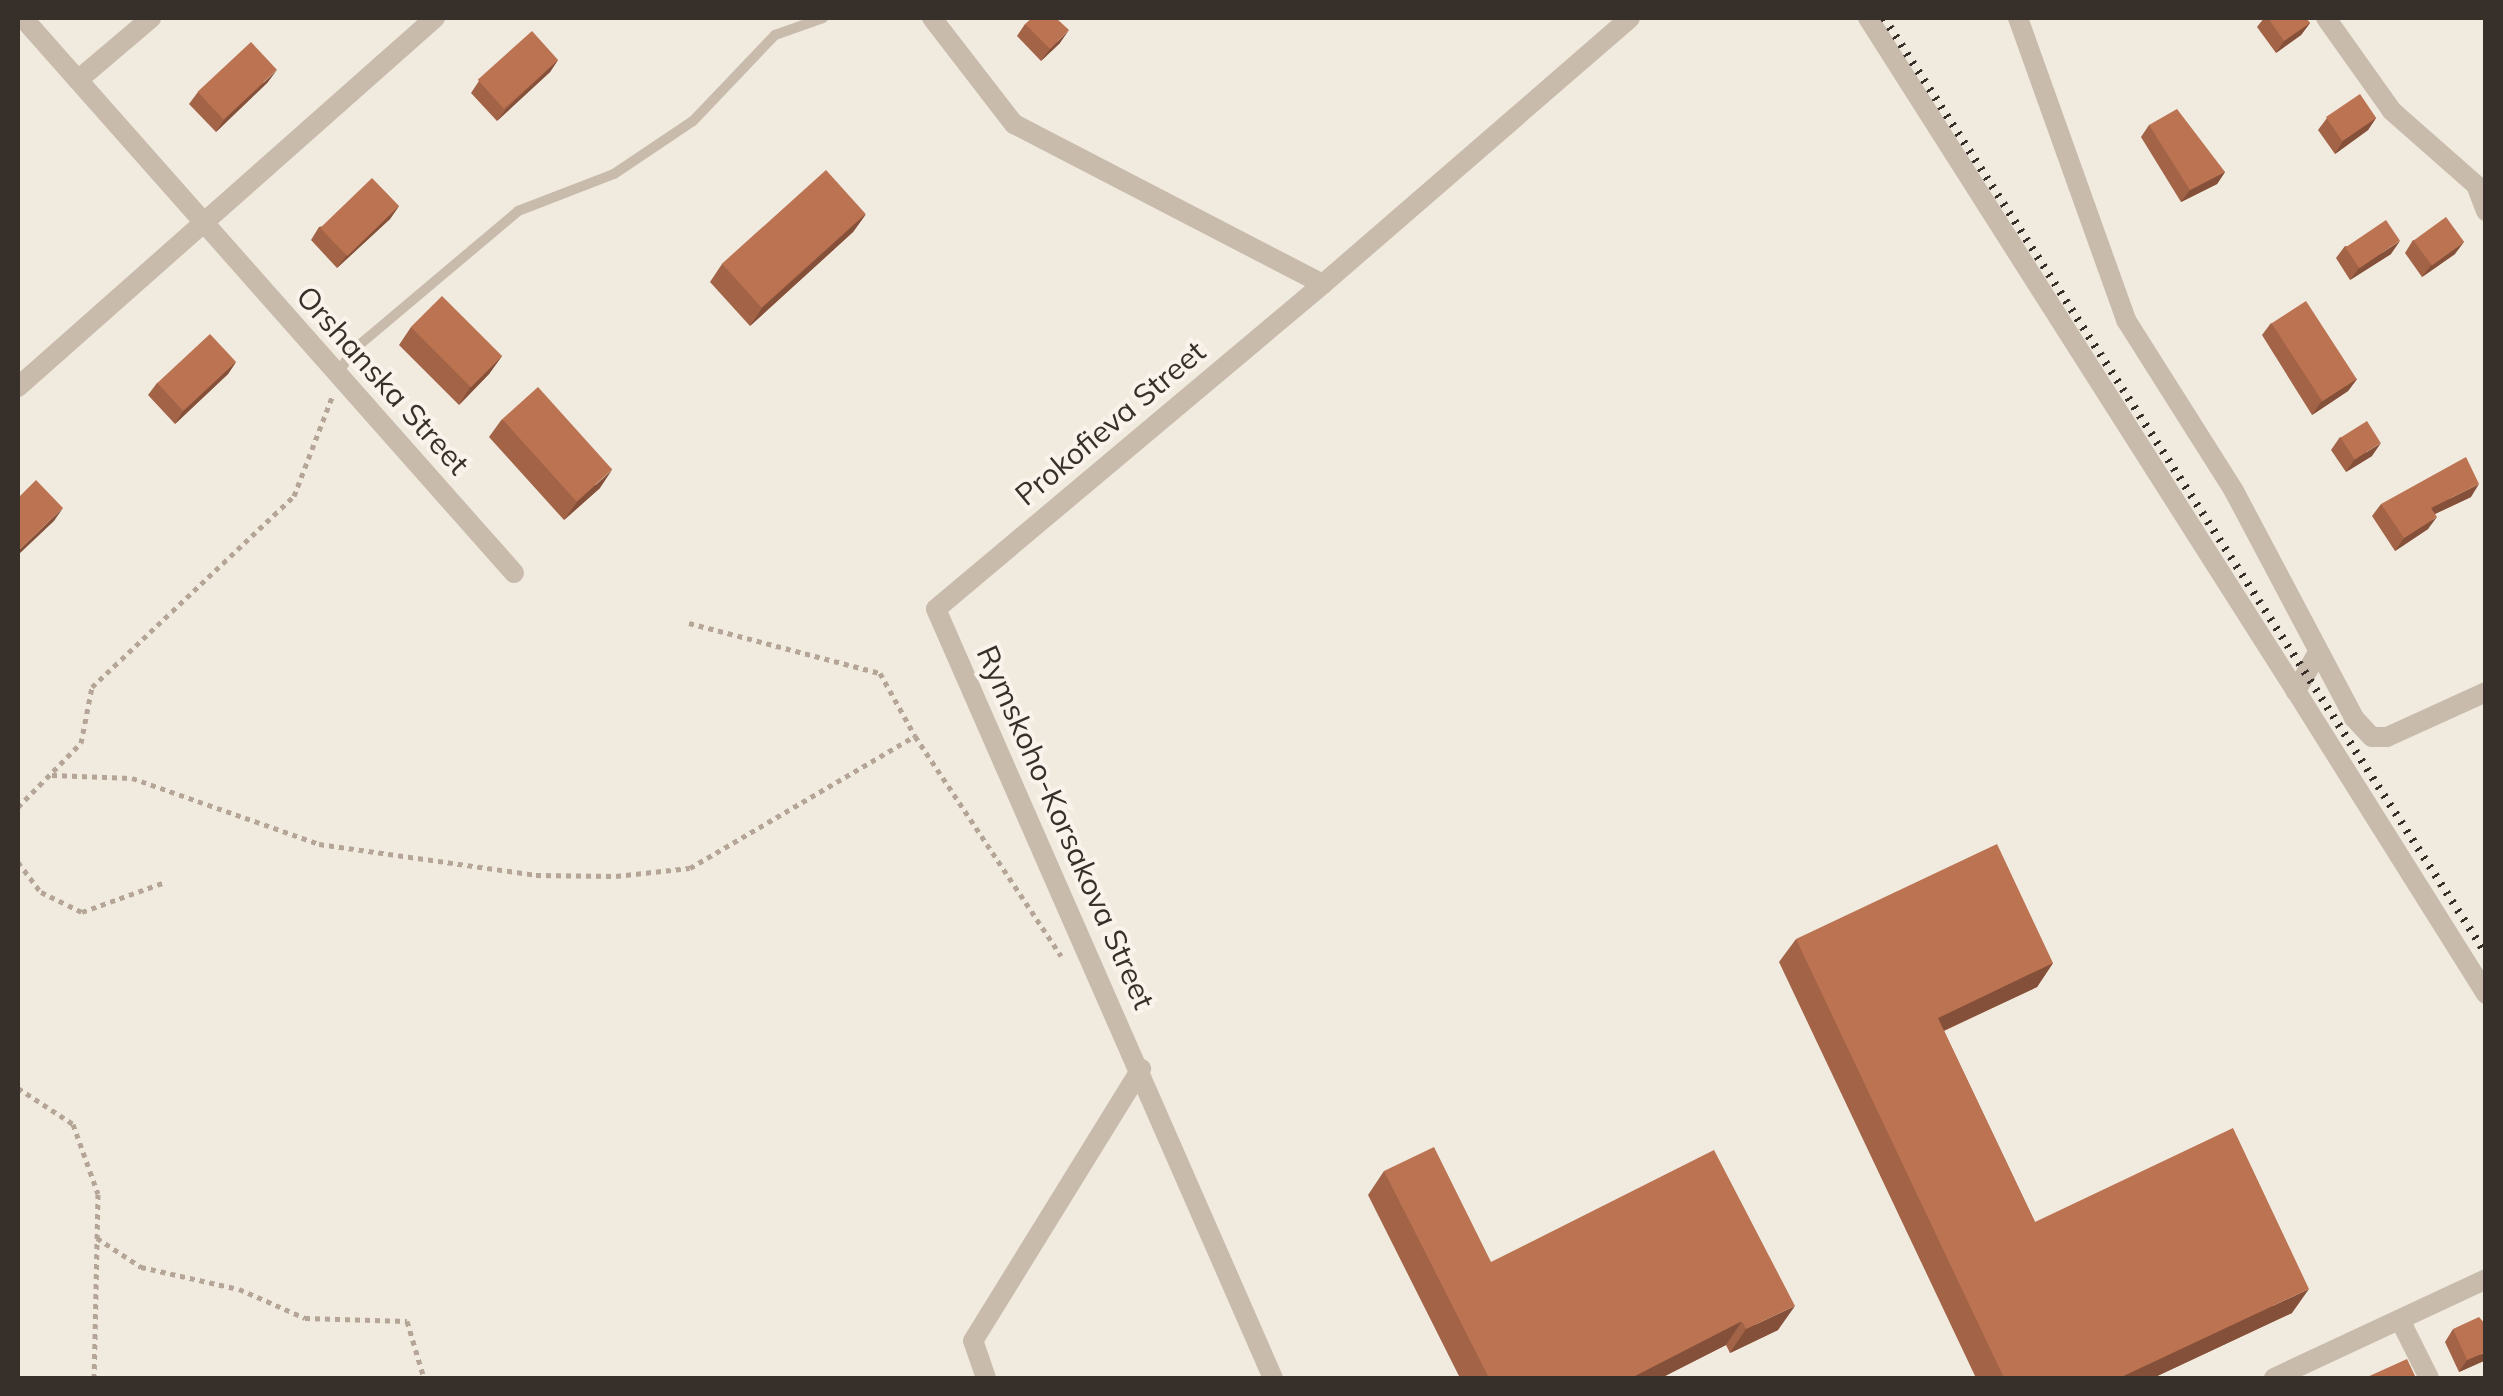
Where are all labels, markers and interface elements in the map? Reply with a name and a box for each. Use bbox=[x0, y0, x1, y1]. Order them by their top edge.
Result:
street label: Orshanska Street bbox=[289, 278, 477, 482]
street label: Prokofieva Street bbox=[1008, 333, 1212, 513]
street label: Rymskoho-Korsakova Street bbox=[969, 640, 1163, 1014]

